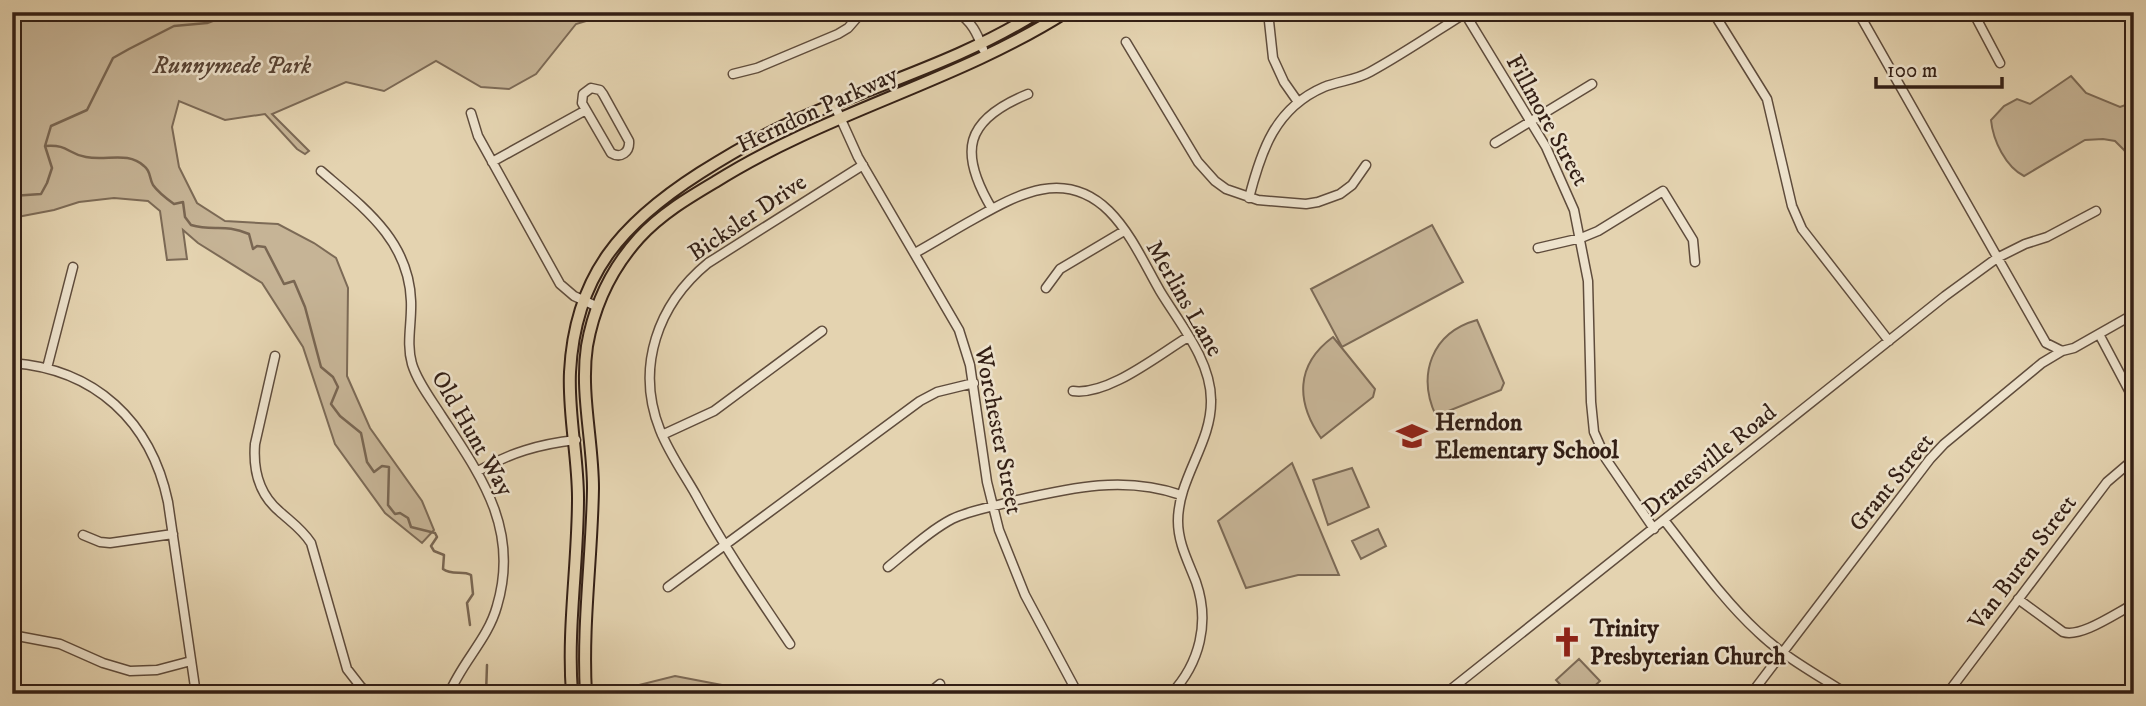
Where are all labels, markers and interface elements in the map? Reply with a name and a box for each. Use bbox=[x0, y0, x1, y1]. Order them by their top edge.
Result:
scale bar bbox=[1876, 46, 2002, 90]
street label: Fillmore Street bbox=[1499, 50, 1596, 192]
park label: Runnymede Park bbox=[152, 51, 311, 81]
text: 100 m bbox=[1887, 58, 1938, 84]
street label: Herndon Parkway bbox=[732, 59, 903, 160]
street label: Bicksler Drive bbox=[683, 167, 812, 268]
street label: Merlins Lane bbox=[1139, 235, 1229, 362]
street label: Worchester Street bbox=[967, 343, 1029, 517]
street label: Old Hunt Way bbox=[424, 365, 520, 502]
street label: Dranesville Road bbox=[1637, 398, 1783, 524]
place label: Herndon Elementary School bbox=[1435, 408, 1619, 466]
school or university icon: Herndon Elementary School bbox=[1395, 419, 1429, 453]
street label: Grant Street bbox=[1843, 427, 1941, 538]
street label: Van Buren Street bbox=[1962, 489, 2084, 637]
place label: Trinity Presbyterian Church bbox=[1589, 614, 1786, 672]
church icon: Trinity Presbyterian Church bbox=[1550, 625, 1584, 659]

